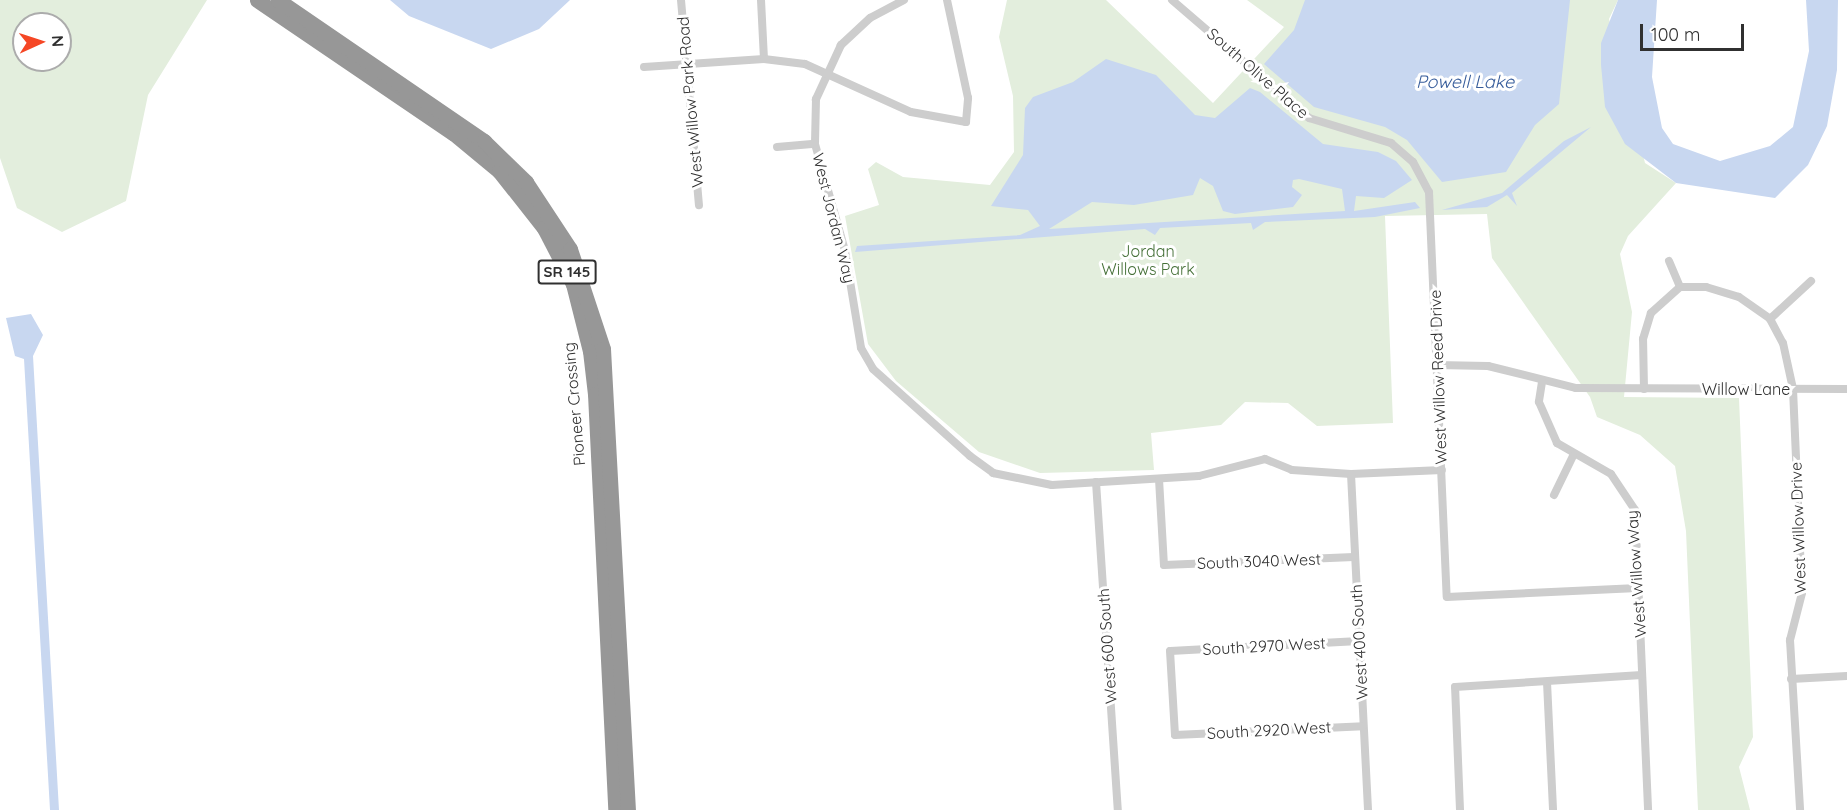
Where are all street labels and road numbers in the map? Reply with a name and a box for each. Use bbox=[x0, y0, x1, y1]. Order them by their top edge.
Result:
street label: West Willow Park Road bbox=[673, 16, 707, 188]
street label: South Olive Place bbox=[1203, 24, 1313, 122]
street label: West Jordan Way bbox=[809, 151, 859, 285]
road number: SR 145 bbox=[537, 260, 597, 284]
street label: West Willow Reed Drive bbox=[1425, 289, 1451, 465]
street label: Pioneer Crossing bbox=[559, 341, 589, 467]
street label: Willow Lane bbox=[1702, 379, 1790, 399]
street label: West Willow Drive bbox=[1786, 462, 1810, 594]
street label: West Willow Way bbox=[1622, 510, 1650, 638]
street label: South 3040 West bbox=[1197, 549, 1321, 573]
street label: West 400 South bbox=[1346, 584, 1372, 700]
street label: West 600 South bbox=[1093, 588, 1121, 704]
street label: South 2970 West bbox=[1202, 633, 1326, 659]
street label: South 2920 West bbox=[1206, 717, 1332, 743]

